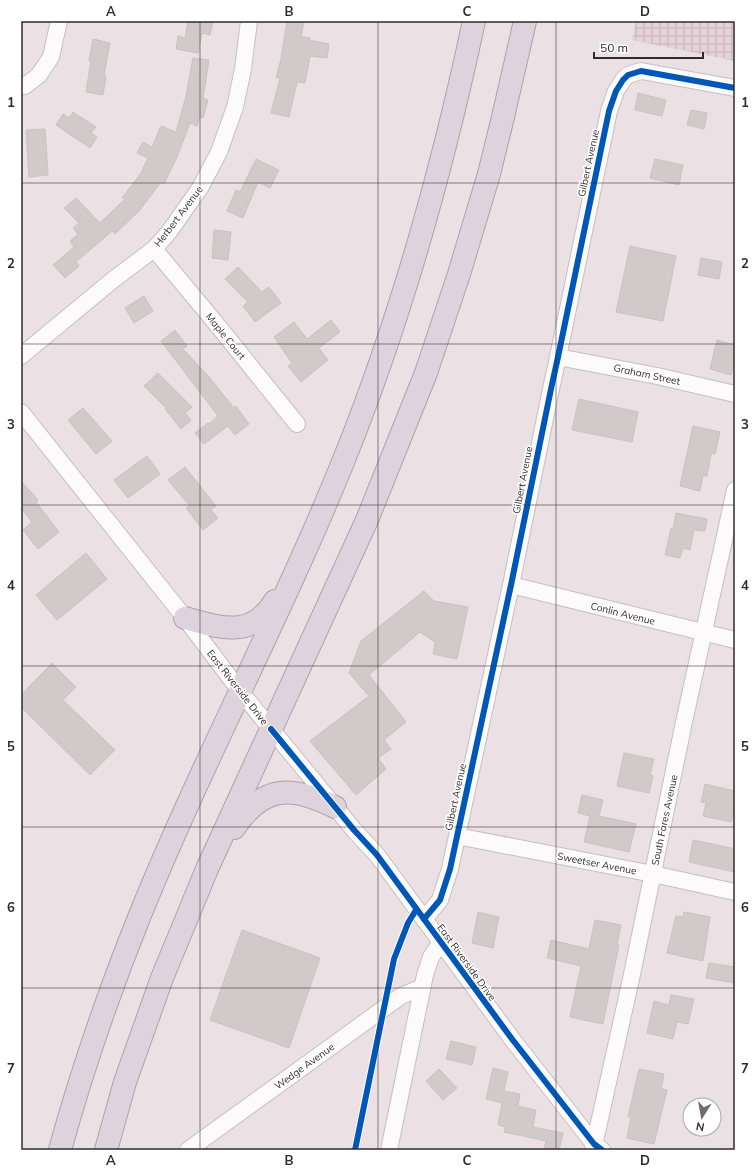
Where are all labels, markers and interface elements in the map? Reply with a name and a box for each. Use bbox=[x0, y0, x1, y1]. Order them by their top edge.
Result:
text: A bbox=[106, 3, 116, 19]
text: B bbox=[285, 3, 294, 19]
text: C bbox=[463, 3, 472, 19]
text: D bbox=[640, 3, 650, 19]
scale bar bbox=[594, 34, 703, 60]
text: 50 m bbox=[600, 40, 628, 55]
text: 1 bbox=[7, 94, 15, 110]
text: 1 bbox=[741, 94, 749, 110]
street label: Gilbert Avenue bbox=[575, 128, 602, 198]
street label: Herbert Avenue bbox=[151, 183, 206, 249]
text: 2 bbox=[7, 255, 15, 271]
text: 2 bbox=[741, 255, 749, 271]
street label: Maple Court bbox=[203, 310, 249, 363]
street label: Graham Street bbox=[612, 361, 682, 388]
text: 3 bbox=[7, 416, 15, 432]
text: 3 bbox=[741, 416, 749, 432]
street label: Gilbert Avenue bbox=[510, 445, 535, 515]
text: 4 bbox=[7, 577, 15, 593]
text: 4 bbox=[741, 577, 749, 593]
street label: Conlin Avenue bbox=[589, 599, 657, 628]
street label: East Riverside Drive bbox=[204, 647, 271, 728]
text: 5 bbox=[7, 738, 15, 754]
text: 5 bbox=[741, 738, 749, 754]
street label: Gilbert Avenue bbox=[442, 762, 469, 832]
street label: South Fares Avenue bbox=[649, 774, 680, 867]
street label: Sweetser Avenue bbox=[556, 849, 638, 878]
text: 6 bbox=[7, 899, 15, 915]
text: 6 bbox=[741, 899, 749, 915]
street label: East Riverside Drive bbox=[434, 921, 499, 1003]
street label: Wedge Avenue bbox=[272, 1040, 337, 1092]
text: 7 bbox=[7, 1060, 15, 1076]
text: 7 bbox=[741, 1060, 749, 1076]
north arrow bbox=[682, 1097, 722, 1137]
text: N bbox=[695, 1119, 706, 1134]
text: A bbox=[106, 1152, 116, 1168]
text: B bbox=[285, 1152, 294, 1168]
text: C bbox=[463, 1152, 472, 1168]
text: D bbox=[640, 1152, 650, 1168]

